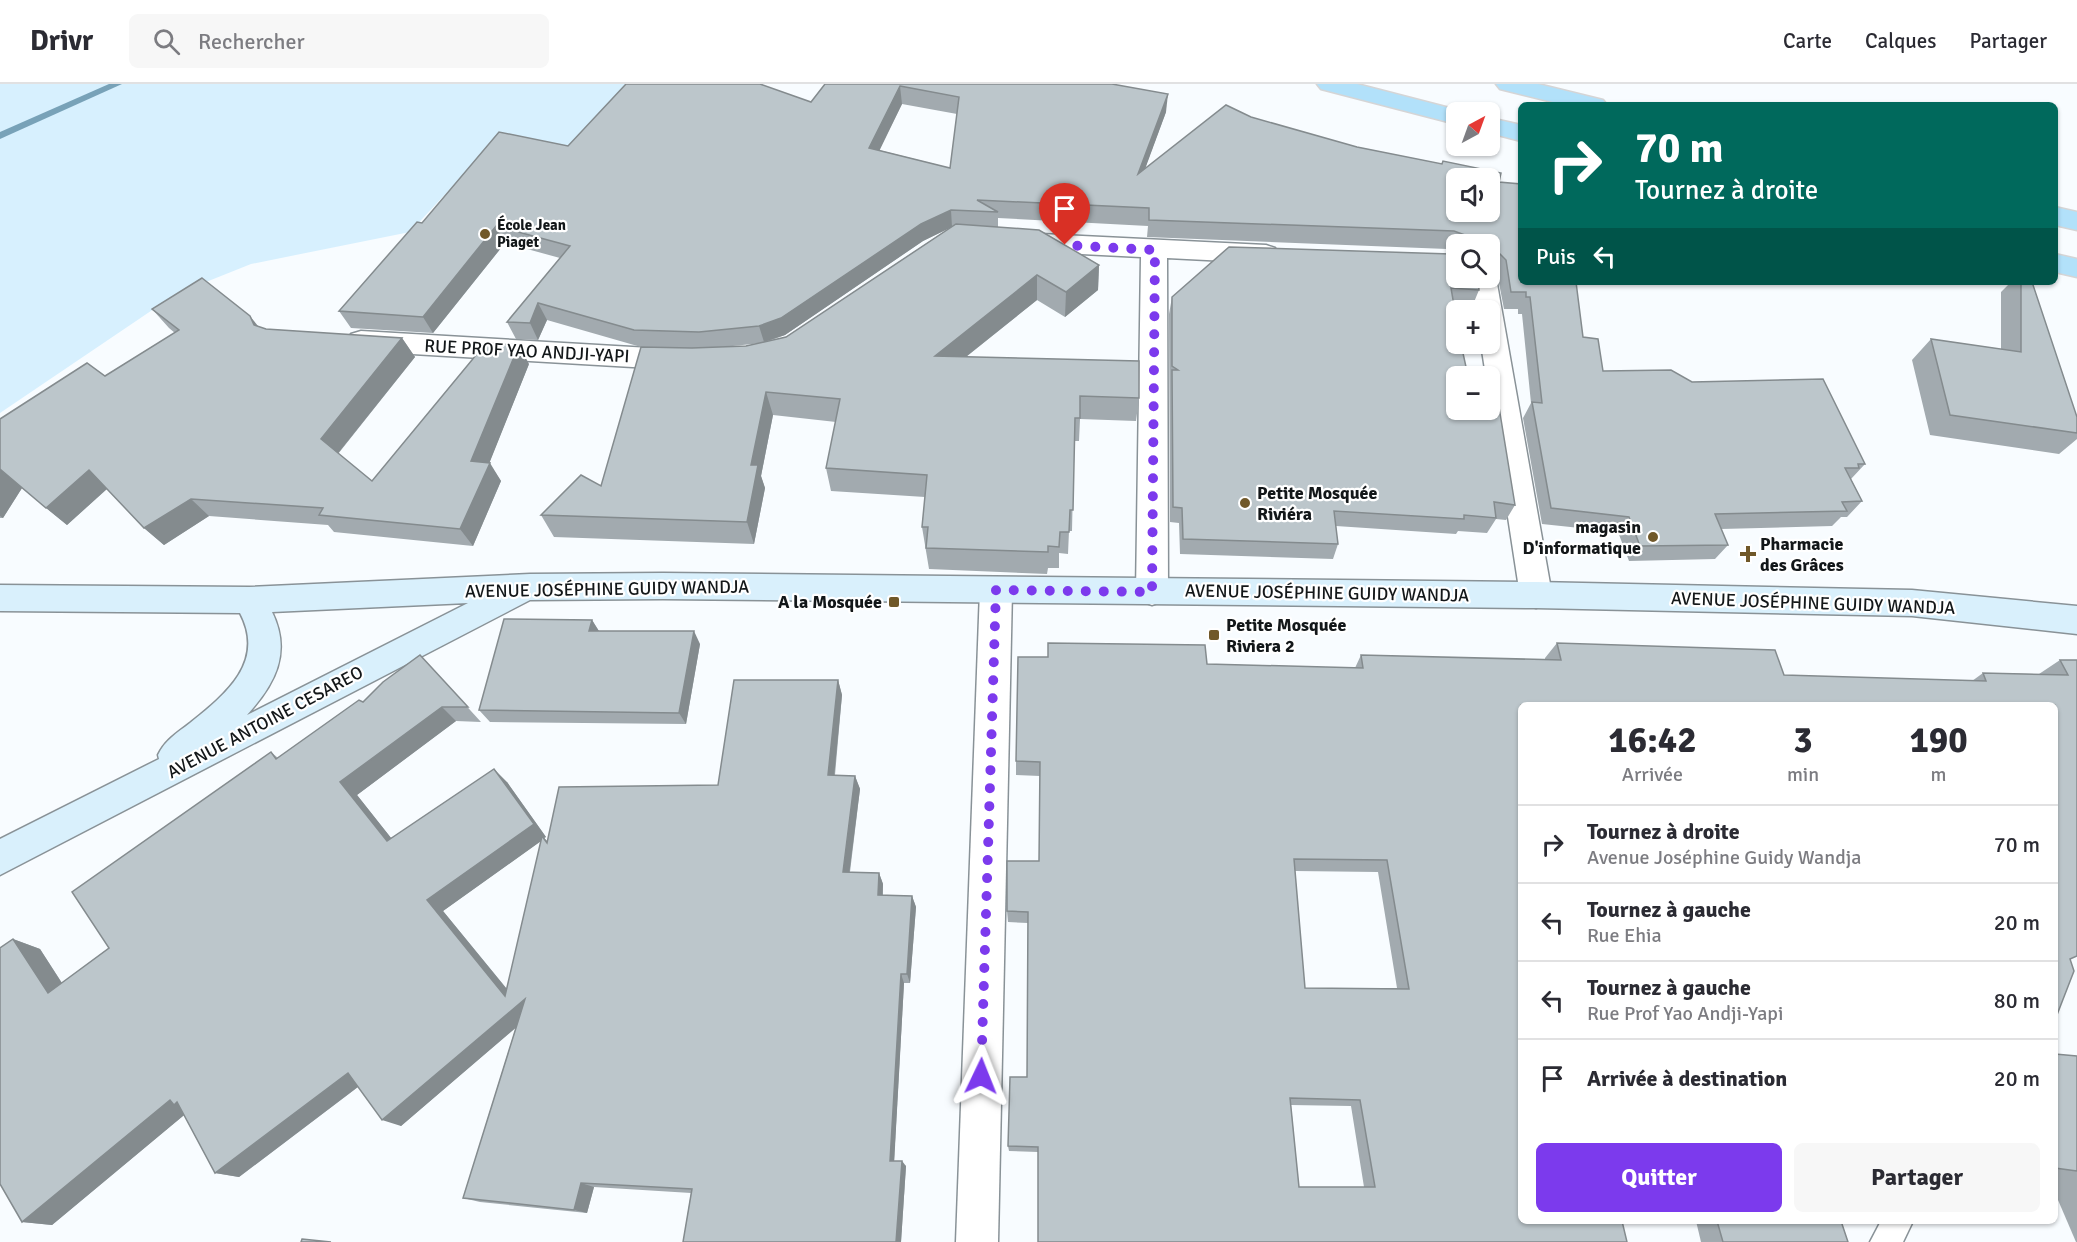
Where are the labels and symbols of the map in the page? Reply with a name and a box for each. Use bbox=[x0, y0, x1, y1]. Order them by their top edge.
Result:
north arrow bbox=[1446, 102, 1500, 156]
pin bbox=[1039, 183, 1090, 245]
place label: École Jean Piaget bbox=[497, 215, 566, 251]
marker: École Jean Piaget bbox=[478, 227, 492, 241]
street label: RUE PROF YAO ANDJI-YAPI bbox=[424, 335, 630, 367]
place label: Petite Mosquée Riviéra bbox=[1257, 482, 1378, 525]
marker: Petite Mosquée Riviéra bbox=[1238, 496, 1252, 510]
place label: magasin D'informatique bbox=[1522, 516, 1641, 559]
marker: magasin D'informatique bbox=[1646, 530, 1660, 544]
place label: Pharmacie des Grâces bbox=[1760, 533, 1844, 576]
marker: Pharmacie des Grâces bbox=[1741, 547, 1755, 561]
street label: AVENUE JOSÉPHINE GUIDY WANDJA bbox=[465, 576, 749, 602]
street label: AVENUE JOSÉPHINE GUIDY WANDJA bbox=[1185, 580, 1469, 606]
street label: AVENUE JOSÉPHINE GUIDY WANDJA bbox=[1670, 587, 1956, 619]
place label: A la Mosquée bbox=[778, 591, 882, 613]
marker: A la Mosquée bbox=[887, 595, 901, 609]
place label: Petite Mosquée Riviera 2 bbox=[1226, 614, 1347, 657]
marker: Petite Mosquée Riviera 2 bbox=[1207, 628, 1221, 642]
street label: AVENUE ANTOINE CESAREO bbox=[163, 661, 367, 783]
position arrow bbox=[949, 1044, 1013, 1108]

